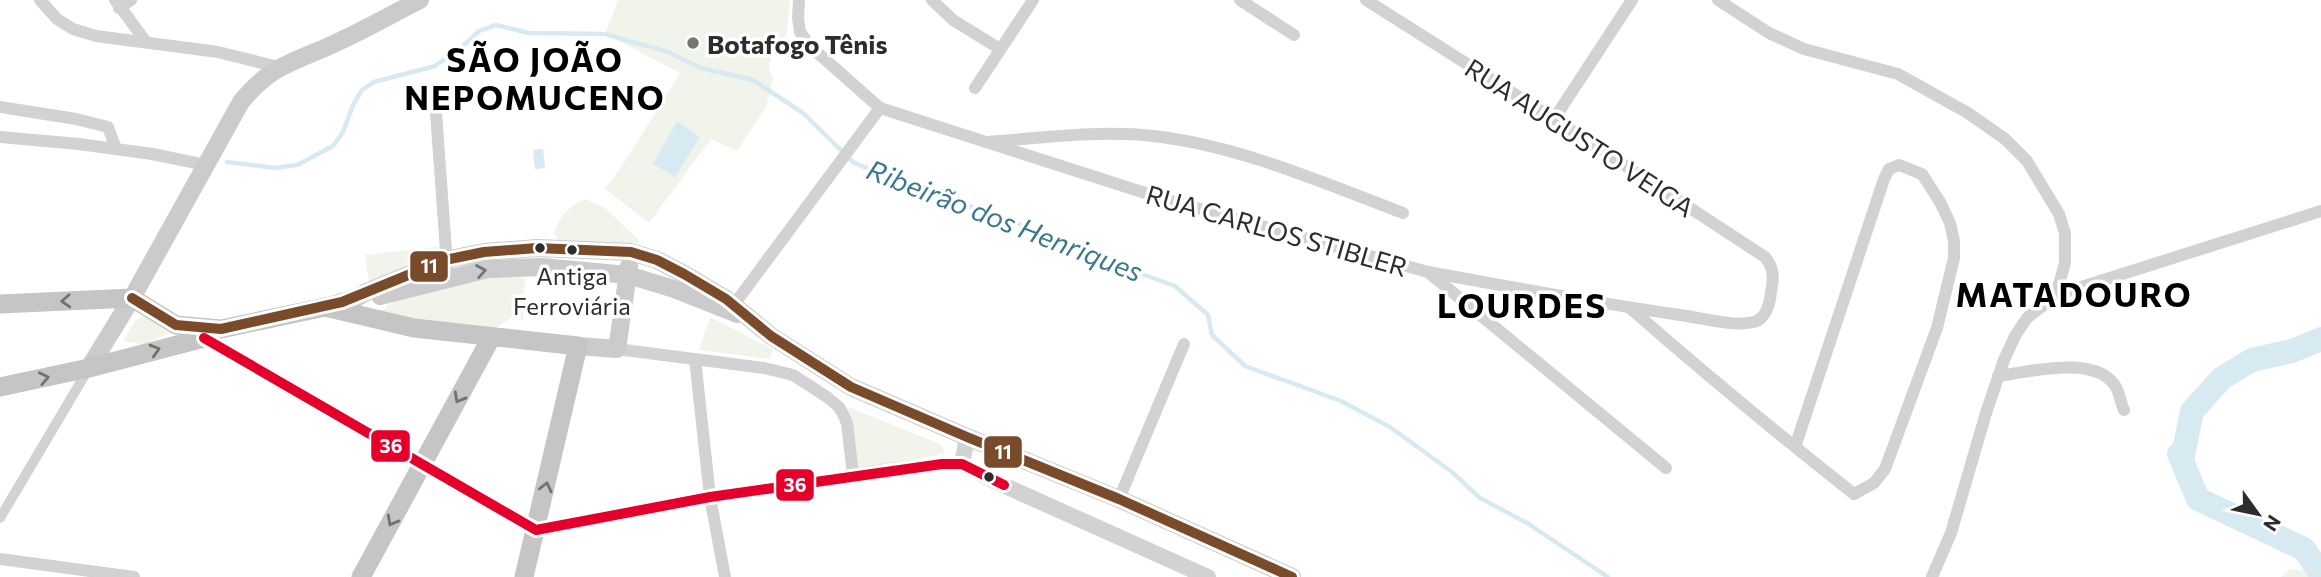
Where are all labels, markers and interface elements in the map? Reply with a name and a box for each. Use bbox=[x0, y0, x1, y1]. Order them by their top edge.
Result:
place label: Botafogo Tênis bbox=[707, 28, 888, 59]
marker: Botafogo Tênis bbox=[685, 35, 701, 51]
district label: SÃO JOÃO NEPOMUCENO bbox=[404, 38, 666, 117]
street label: RUA AUGUSTO VEIGA bbox=[1460, 51, 1700, 223]
water label: Ribeirão dos Henriques bbox=[862, 152, 1148, 288]
street label: RUA CARLOS STIBLER bbox=[1143, 178, 1411, 282]
unlabelled marker bbox=[533, 241, 547, 255]
marker: Antiga Ferroviária bbox=[565, 243, 579, 257]
line badge: 11 bbox=[409, 250, 449, 283]
text: 11 bbox=[420, 254, 438, 277]
place label: Antiga Ferroviária bbox=[513, 261, 631, 320]
one-way arrow bbox=[475, 264, 487, 279]
district label: MATADOURO bbox=[1955, 273, 2193, 314]
district label: LOURDES bbox=[1437, 284, 1607, 325]
one-way arrow bbox=[60, 293, 71, 308]
one-way arrow bbox=[149, 344, 161, 358]
one-way arrow bbox=[38, 371, 50, 386]
one-way arrow bbox=[453, 391, 467, 403]
line badge: 36 bbox=[370, 429, 411, 463]
text: 36 bbox=[380, 434, 402, 457]
line badge: 11 bbox=[983, 435, 1023, 469]
text: 11 bbox=[994, 440, 1012, 463]
line badge: 36 bbox=[775, 468, 815, 502]
unlabelled marker bbox=[982, 470, 996, 484]
text: 36 bbox=[784, 473, 806, 496]
north arrow bbox=[2223, 479, 2293, 549]
one-way arrow bbox=[537, 481, 552, 493]
text: N bbox=[2259, 511, 2286, 536]
one-way arrow bbox=[387, 514, 400, 526]

